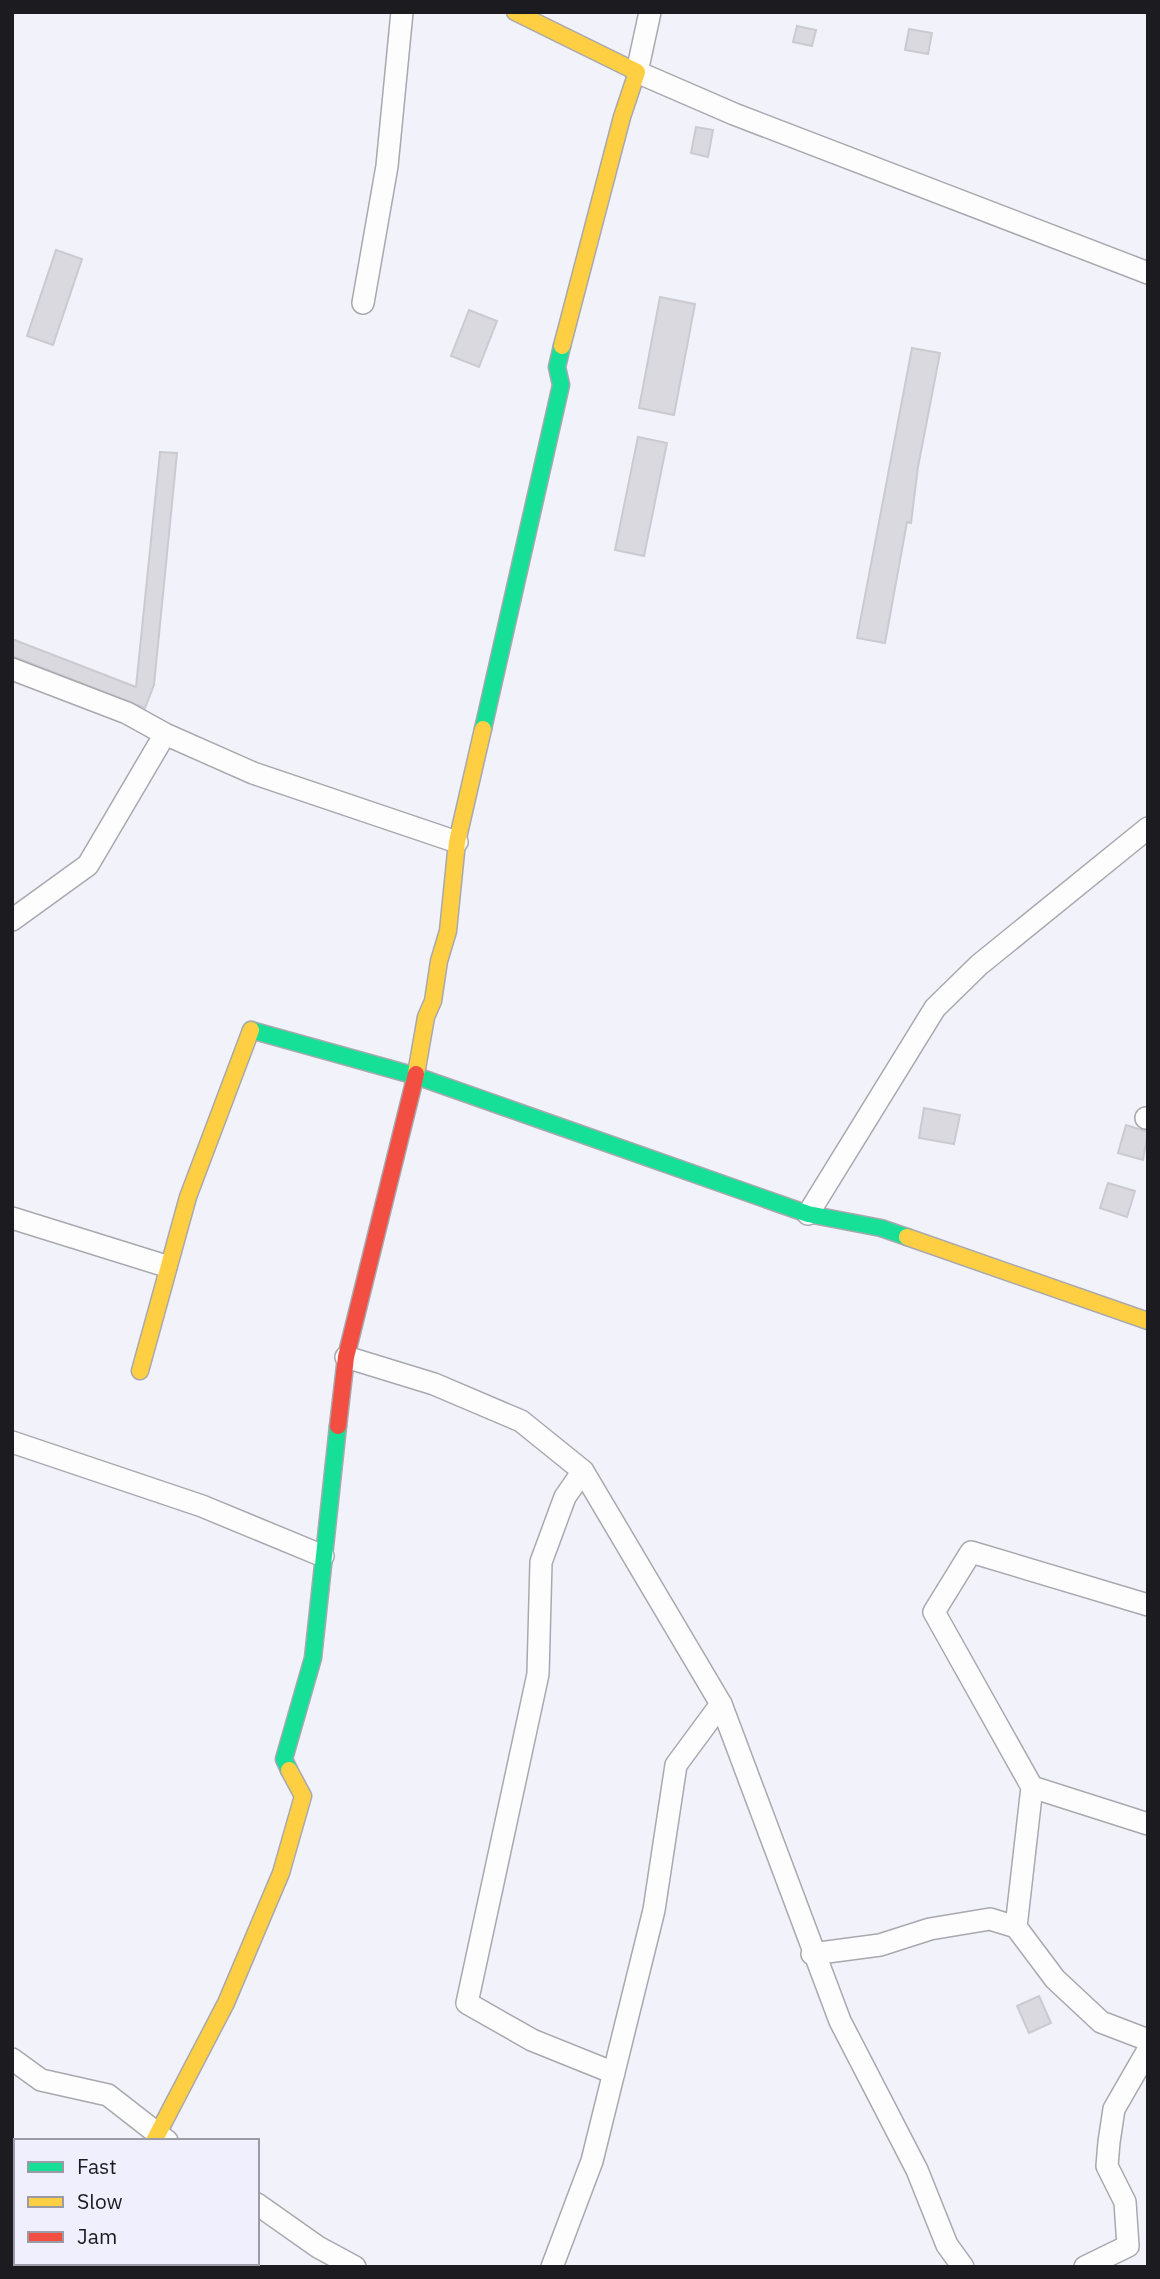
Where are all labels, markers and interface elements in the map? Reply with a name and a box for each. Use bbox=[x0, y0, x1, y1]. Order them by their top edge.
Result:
legend bbox=[14, 2139, 259, 2265]
text: Fast bbox=[77, 2152, 117, 2180]
text: Slow bbox=[77, 2187, 123, 2215]
text: Jam bbox=[77, 2222, 117, 2250]

